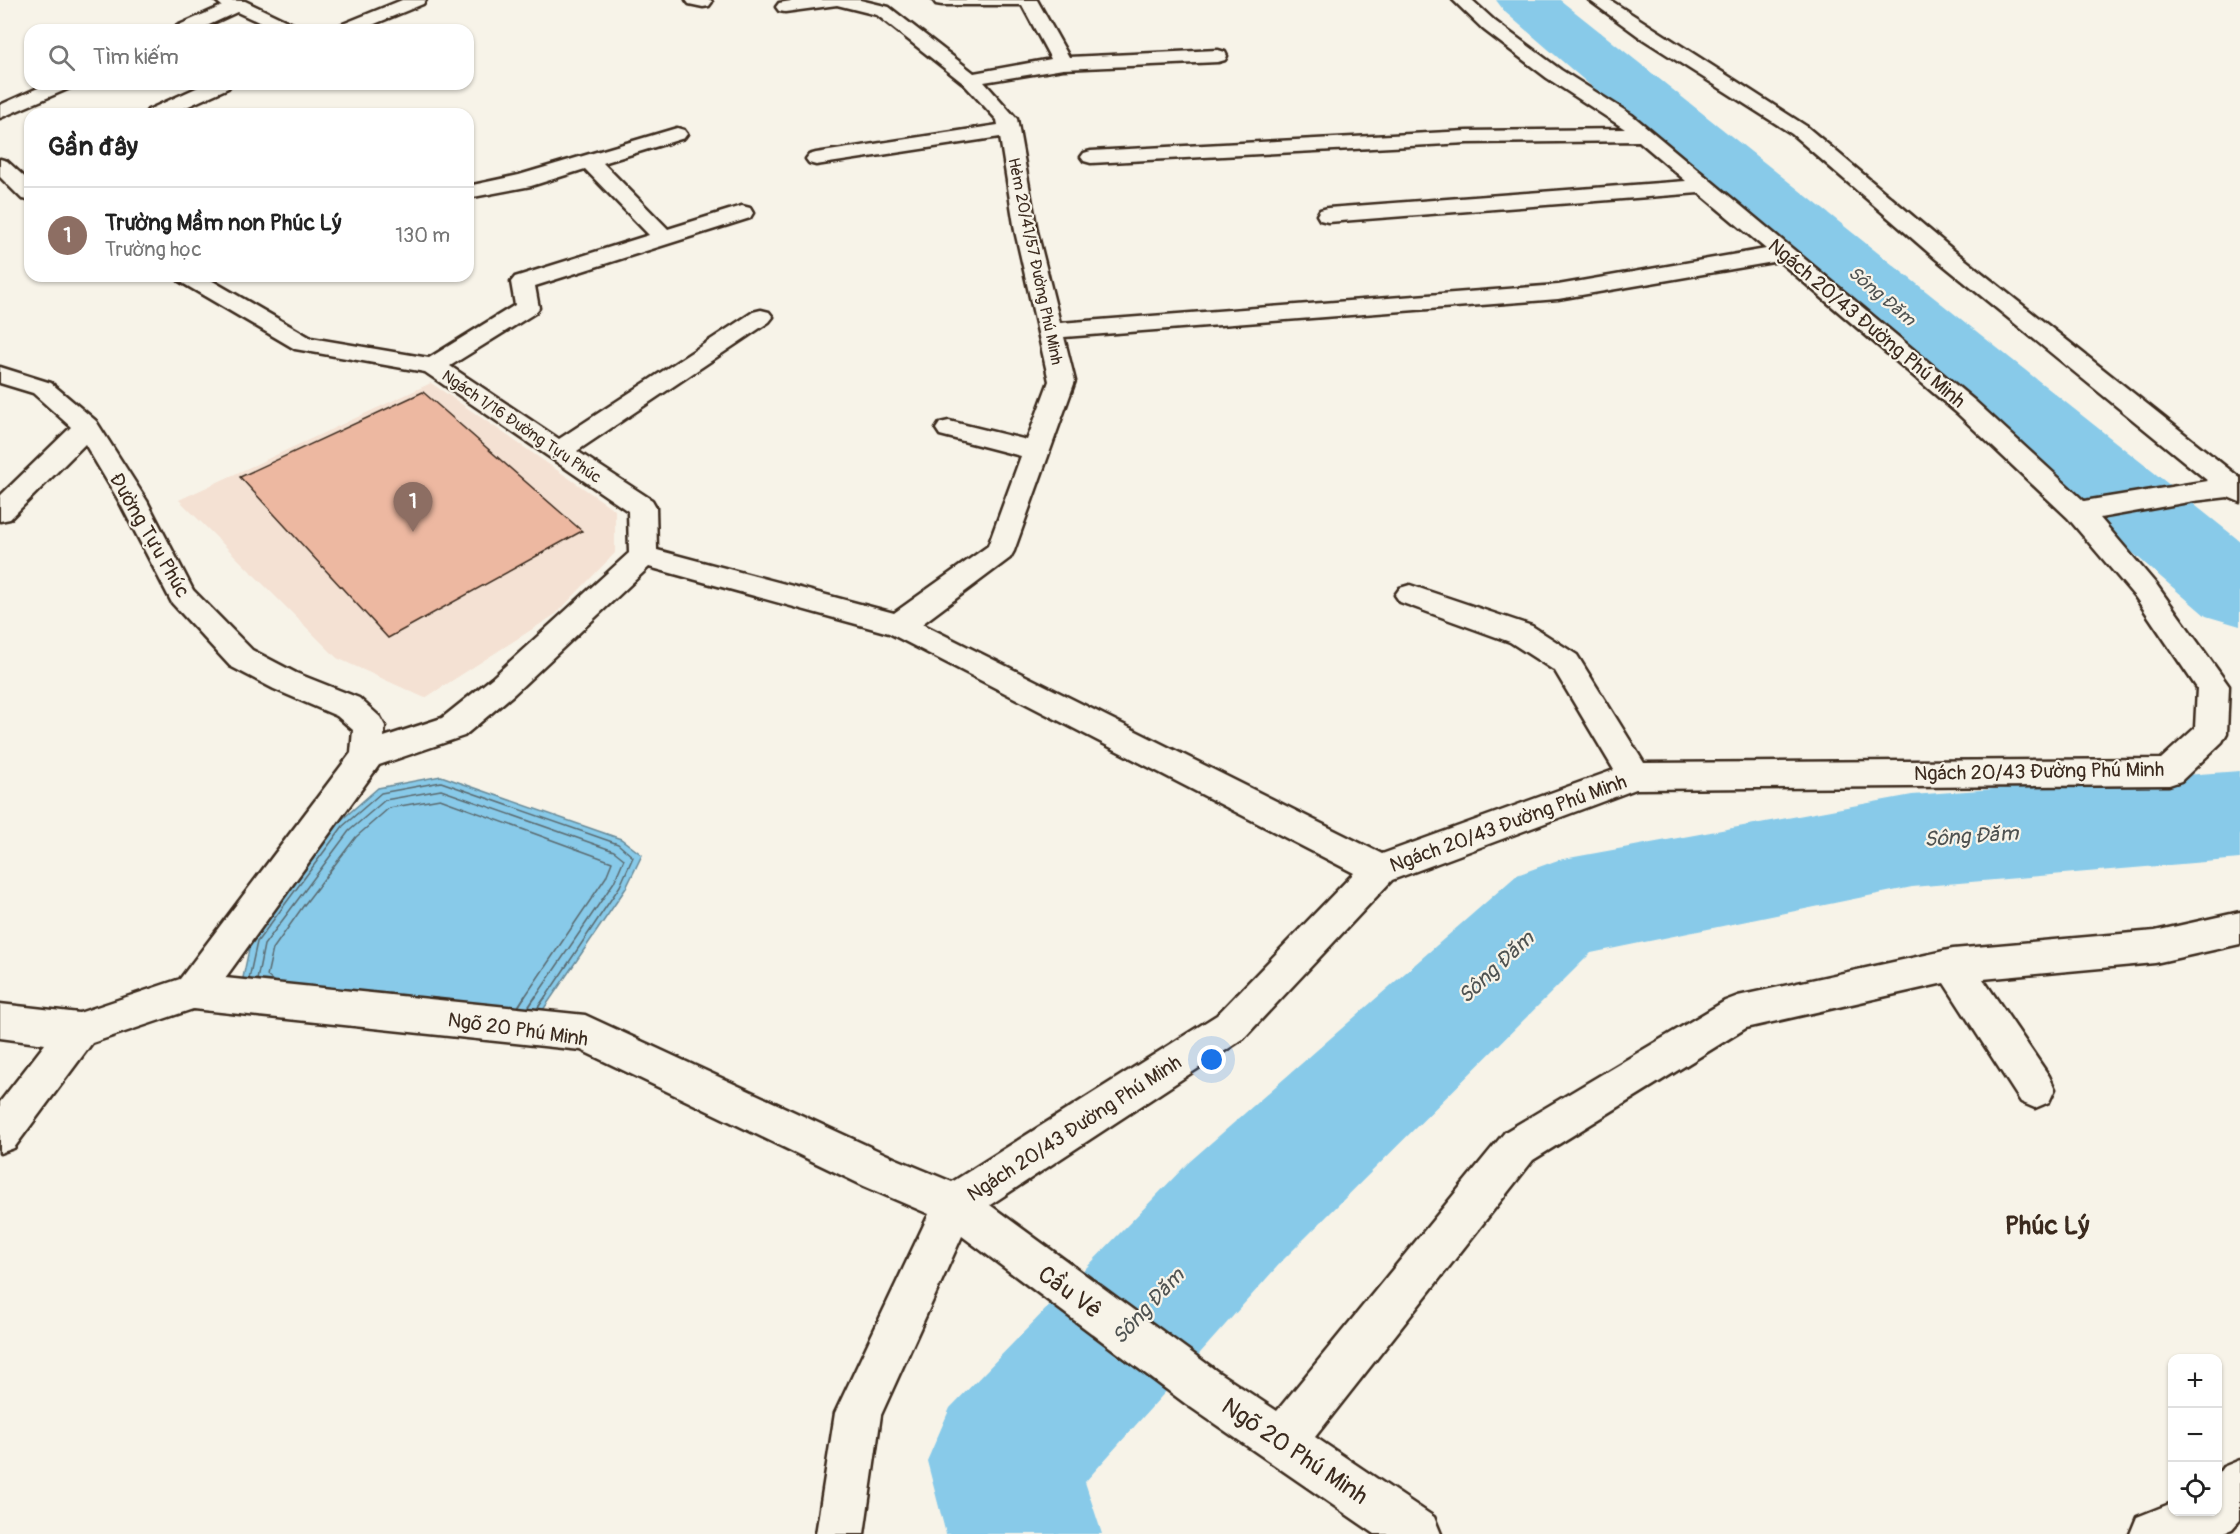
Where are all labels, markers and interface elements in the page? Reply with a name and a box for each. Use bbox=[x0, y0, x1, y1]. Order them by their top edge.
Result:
search box bbox=[24, 24, 474, 90]
icon: search bbox=[45, 41, 78, 74]
text: Tìm kiếm bbox=[93, 43, 179, 71]
text: Gần đây bbox=[48, 131, 138, 163]
street label: Hẻm 20/41/57 Đường Phú Minh bbox=[1003, 156, 1067, 367]
text: Trường Mầm non Phúc Lý bbox=[105, 209, 341, 237]
text: 1 bbox=[64, 223, 71, 248]
text: 130 m bbox=[395, 223, 450, 248]
street label: Ngách 20/43 Đường Phú Minh bbox=[1763, 233, 1971, 413]
text: Trường học bbox=[105, 237, 202, 262]
water label: Sông Đăm bbox=[1843, 262, 1921, 332]
street label: Ngách 1/16 Đường Tựu Phúc bbox=[438, 366, 605, 488]
street label: Đường Tựu Phúc bbox=[104, 469, 195, 602]
pin: 1 bbox=[394, 482, 432, 532]
street label: Ngách 20/43 Đường Phú Minh bbox=[1914, 757, 2164, 786]
street label: Ngách 20/43 Đường Phú Minh bbox=[1386, 769, 1630, 878]
water label: Sông Đăm bbox=[1923, 820, 2020, 853]
water label: Sông Đăm bbox=[1453, 924, 1541, 1009]
street label: Ngõ 20 Phú Minh bbox=[446, 1007, 590, 1052]
your location bbox=[1197, 1045, 1226, 1074]
street label: Ngách 20/43 Đường Phú Minh bbox=[962, 1050, 1186, 1207]
district label: Phúc Lý bbox=[2005, 1210, 2090, 1242]
street label: Cầu Vê bbox=[1032, 1260, 1107, 1325]
water label: Sông Đăm bbox=[1106, 1262, 1191, 1350]
map controls bbox=[2168, 1354, 2222, 1516]
button: + bbox=[2168, 1354, 2222, 1408]
street label: Ngõ 20 Phú Minh bbox=[1216, 1392, 1373, 1511]
button: − bbox=[2168, 1408, 2222, 1462]
button: locate bbox=[2168, 1462, 2222, 1516]

